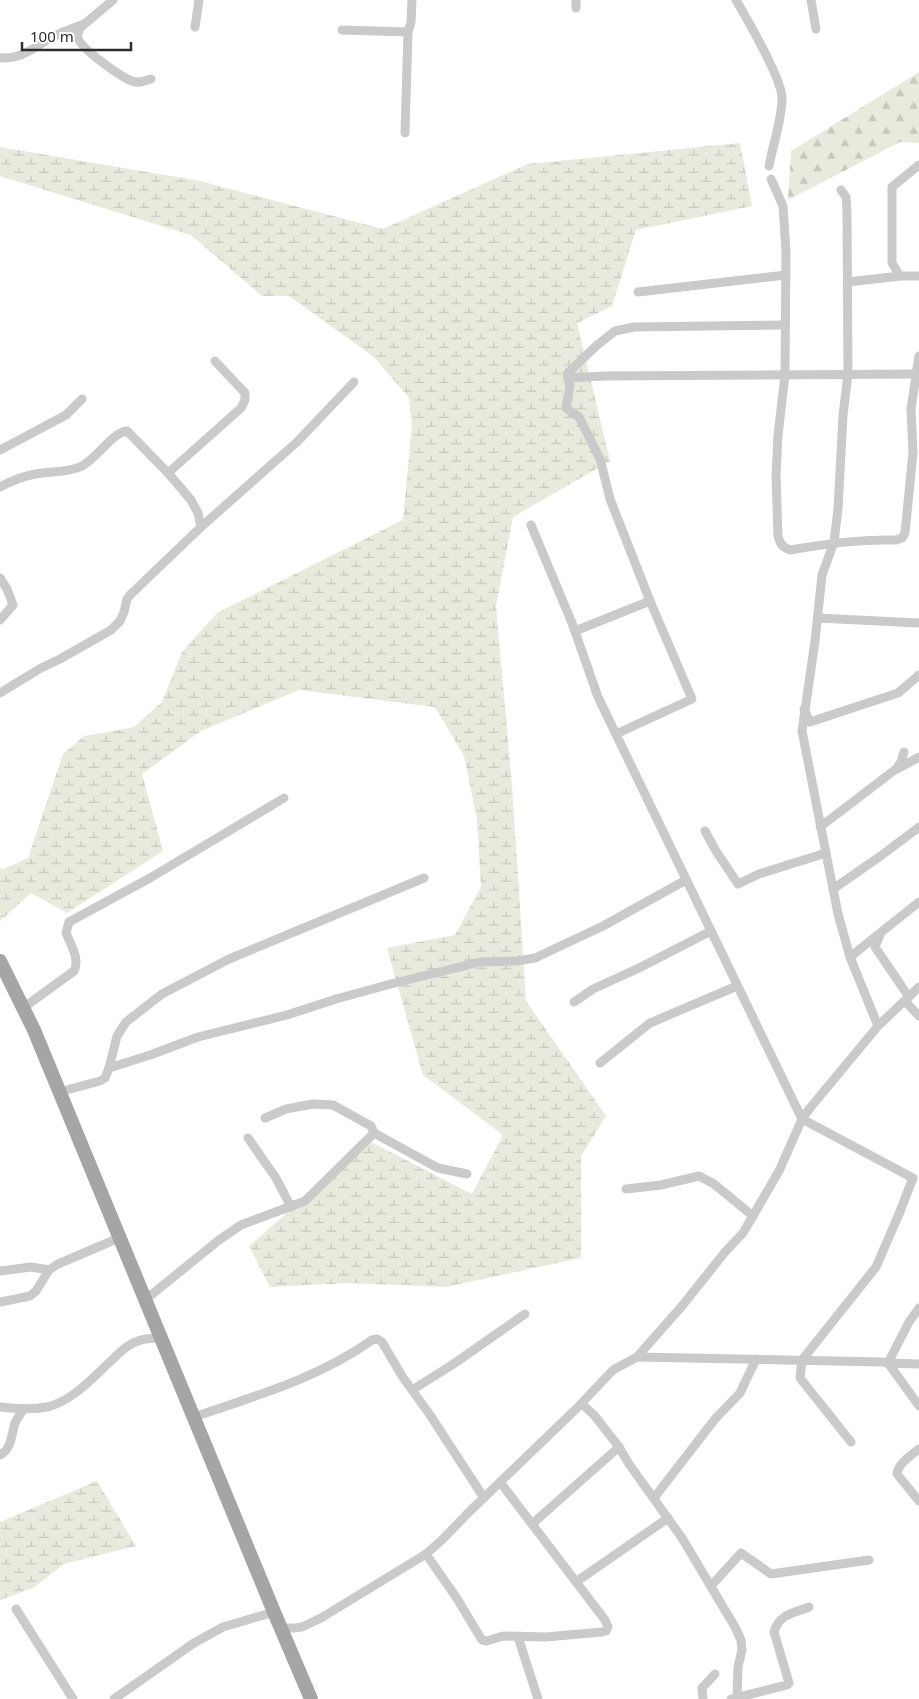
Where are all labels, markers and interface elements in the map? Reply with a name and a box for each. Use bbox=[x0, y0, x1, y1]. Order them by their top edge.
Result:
scale bar bbox=[22, 20, 131, 52]
text: 100 m bbox=[30, 26, 74, 46]

